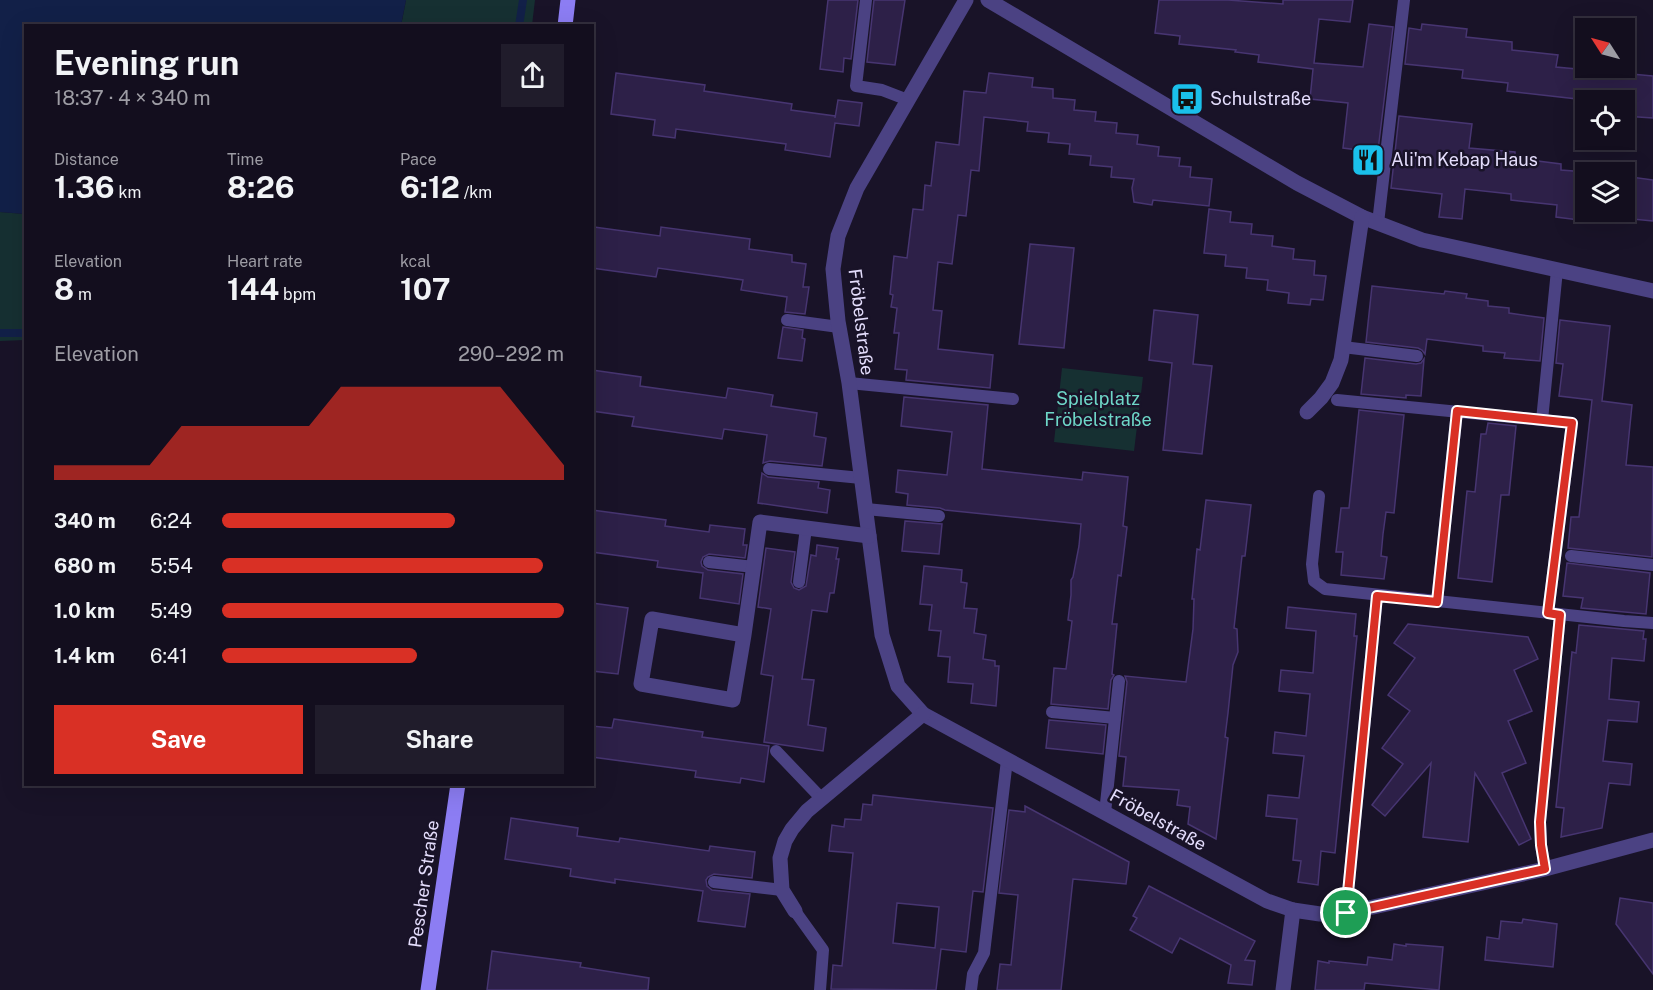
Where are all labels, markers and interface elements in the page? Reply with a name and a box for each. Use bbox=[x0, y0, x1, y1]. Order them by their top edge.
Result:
north arrow bbox=[1575, 18, 1635, 78]
map controls bbox=[1575, 18, 1635, 222]
text: Evening run bbox=[54, 44, 239, 82]
button: share bbox=[501, 44, 564, 107]
bus stop icon: Schulstraße bbox=[1169, 81, 1205, 117]
text: 18:37 · 4 × 340 m bbox=[54, 86, 211, 110]
place label: Schulstraße bbox=[1210, 88, 1311, 109]
button: locate bbox=[1575, 90, 1635, 150]
restaurant icon: Ali'm Kebap Haus bbox=[1350, 142, 1386, 178]
place label: Ali'm Kebap Haus bbox=[1391, 149, 1538, 170]
text: Distance bbox=[54, 150, 119, 169]
text: Time bbox=[227, 150, 263, 169]
text: Pace bbox=[400, 150, 437, 169]
button: layers bbox=[1575, 162, 1635, 222]
text: 1.36 bbox=[54, 169, 115, 205]
text: 8:26 bbox=[227, 169, 295, 205]
text: 6:12 bbox=[400, 169, 460, 205]
text: km bbox=[115, 183, 141, 202]
text: /km bbox=[460, 183, 492, 202]
text: Elevation bbox=[54, 252, 122, 271]
text: Heart rate bbox=[227, 252, 303, 271]
text: kcal bbox=[400, 252, 431, 271]
street label: Fröbelstraße bbox=[845, 267, 878, 376]
text: 8 bbox=[54, 271, 74, 307]
text: 144 bbox=[227, 271, 279, 307]
text: 107 bbox=[400, 271, 450, 307]
text: m bbox=[74, 285, 92, 304]
text: bpm bbox=[279, 285, 316, 304]
text: Elevation bbox=[54, 342, 139, 366]
text: 290–292 m bbox=[458, 342, 564, 366]
park label: Spielplatz Fröbelstraße bbox=[1044, 388, 1152, 430]
text: 340 m bbox=[54, 509, 116, 533]
text: 6:24 bbox=[150, 509, 192, 533]
text: 680 m bbox=[54, 554, 116, 578]
text: 5:54 bbox=[150, 554, 193, 578]
text: 1.0 km bbox=[54, 599, 115, 623]
text: 5:49 bbox=[150, 599, 192, 623]
text: 1.4 km bbox=[54, 644, 115, 668]
text: 6:41 bbox=[150, 644, 188, 668]
button: Save bbox=[54, 705, 303, 774]
button: Share bbox=[315, 705, 564, 774]
street label: Fröbelstraße bbox=[1106, 784, 1210, 855]
street label: Pescher Straße bbox=[404, 819, 443, 949]
pin bbox=[1320, 887, 1371, 938]
icon: arrive bbox=[1329, 896, 1362, 929]

